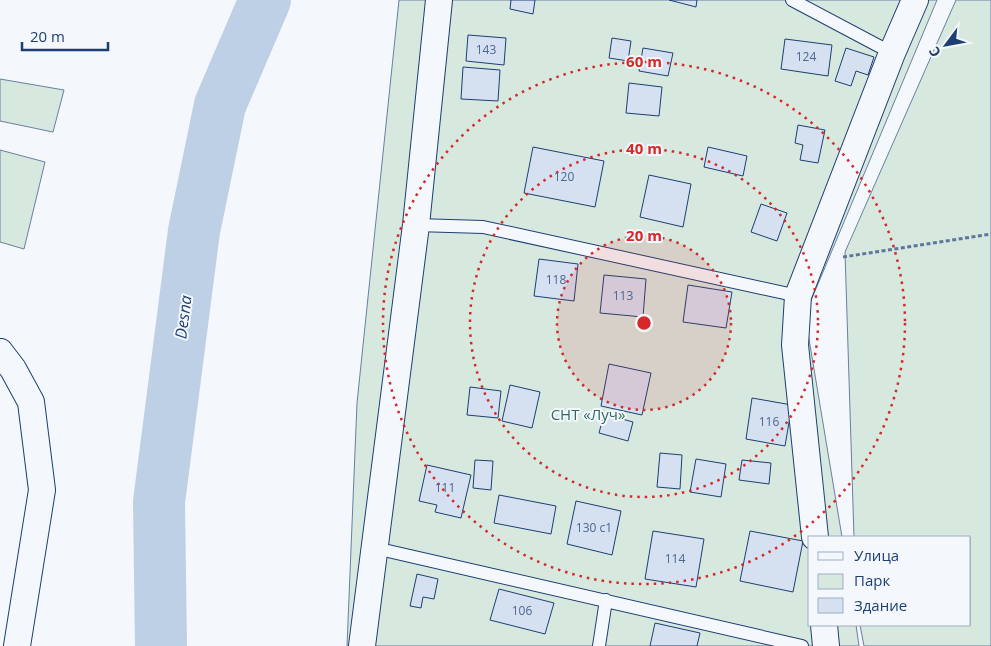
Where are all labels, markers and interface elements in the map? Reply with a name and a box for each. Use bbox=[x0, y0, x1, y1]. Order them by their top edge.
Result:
scale bar bbox=[22, 20, 109, 52]
north arrow bbox=[921, 20, 971, 70]
text: 20 m bbox=[30, 26, 65, 46]
house number: 143 bbox=[476, 41, 496, 58]
text: С bbox=[924, 43, 945, 61]
house number: 124 bbox=[796, 48, 816, 65]
text: 60 m bbox=[626, 51, 662, 71]
text: 40 m bbox=[626, 138, 662, 158]
house number: 120 bbox=[554, 168, 574, 185]
text: 20 m bbox=[626, 225, 662, 245]
house number: 118 bbox=[546, 271, 566, 288]
house number: 113 bbox=[613, 287, 633, 304]
water label: Desna bbox=[169, 294, 197, 340]
centre of rings bbox=[635, 314, 653, 332]
park label: СНТ «Луч» bbox=[551, 404, 625, 424]
house number: 116 bbox=[759, 413, 779, 430]
house number: 111 bbox=[435, 479, 455, 496]
house number: 130 с1 bbox=[576, 519, 612, 536]
legend bbox=[808, 536, 971, 626]
text: Улица bbox=[854, 545, 899, 565]
house number: 114 bbox=[665, 550, 685, 567]
text: Парк bbox=[854, 570, 890, 590]
text: Здание bbox=[854, 595, 907, 615]
house number: 106 bbox=[512, 602, 532, 619]

